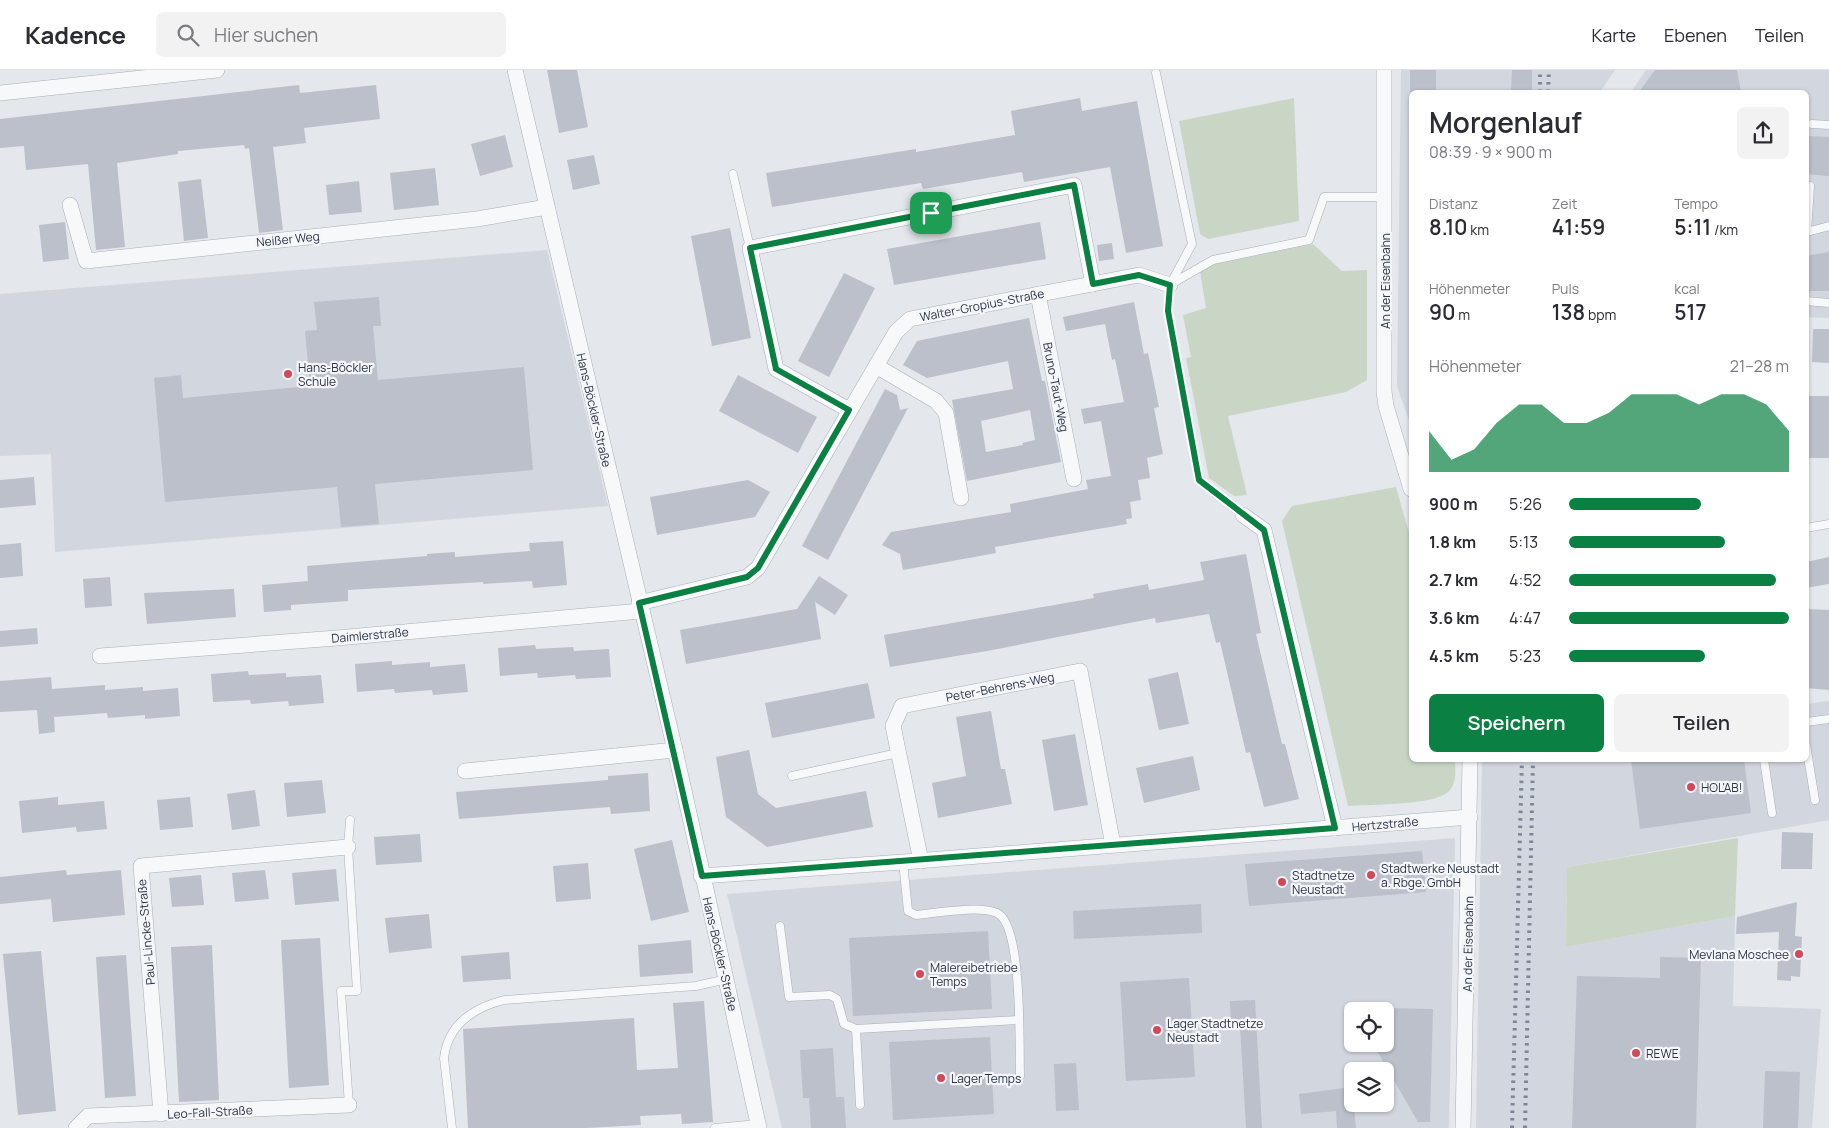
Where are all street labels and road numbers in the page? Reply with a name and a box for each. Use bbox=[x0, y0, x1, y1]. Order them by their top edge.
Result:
street label: Neißer Weg bbox=[255, 227, 321, 251]
street label: An der Eisenbahn bbox=[1377, 233, 1394, 329]
street label: Walter-Gropius-Straße bbox=[918, 285, 1046, 325]
street label: Bruno-Taut-Weg bbox=[1039, 341, 1073, 433]
street label: Hans-Böckler-Straße bbox=[573, 351, 615, 469]
street label: Daimlerstraße bbox=[331, 623, 409, 647]
street label: Peter-Behrens-Weg bbox=[944, 668, 1056, 706]
street label: Hertzstraße bbox=[1351, 813, 1419, 835]
street label: Paul-Lincke-Straße bbox=[133, 878, 159, 986]
street label: Hans-Böckler-Straße bbox=[699, 895, 741, 1013]
street label: An der Eisenbahn bbox=[1459, 896, 1477, 992]
street label: Leo-Fall-Straße bbox=[167, 1101, 253, 1123]

